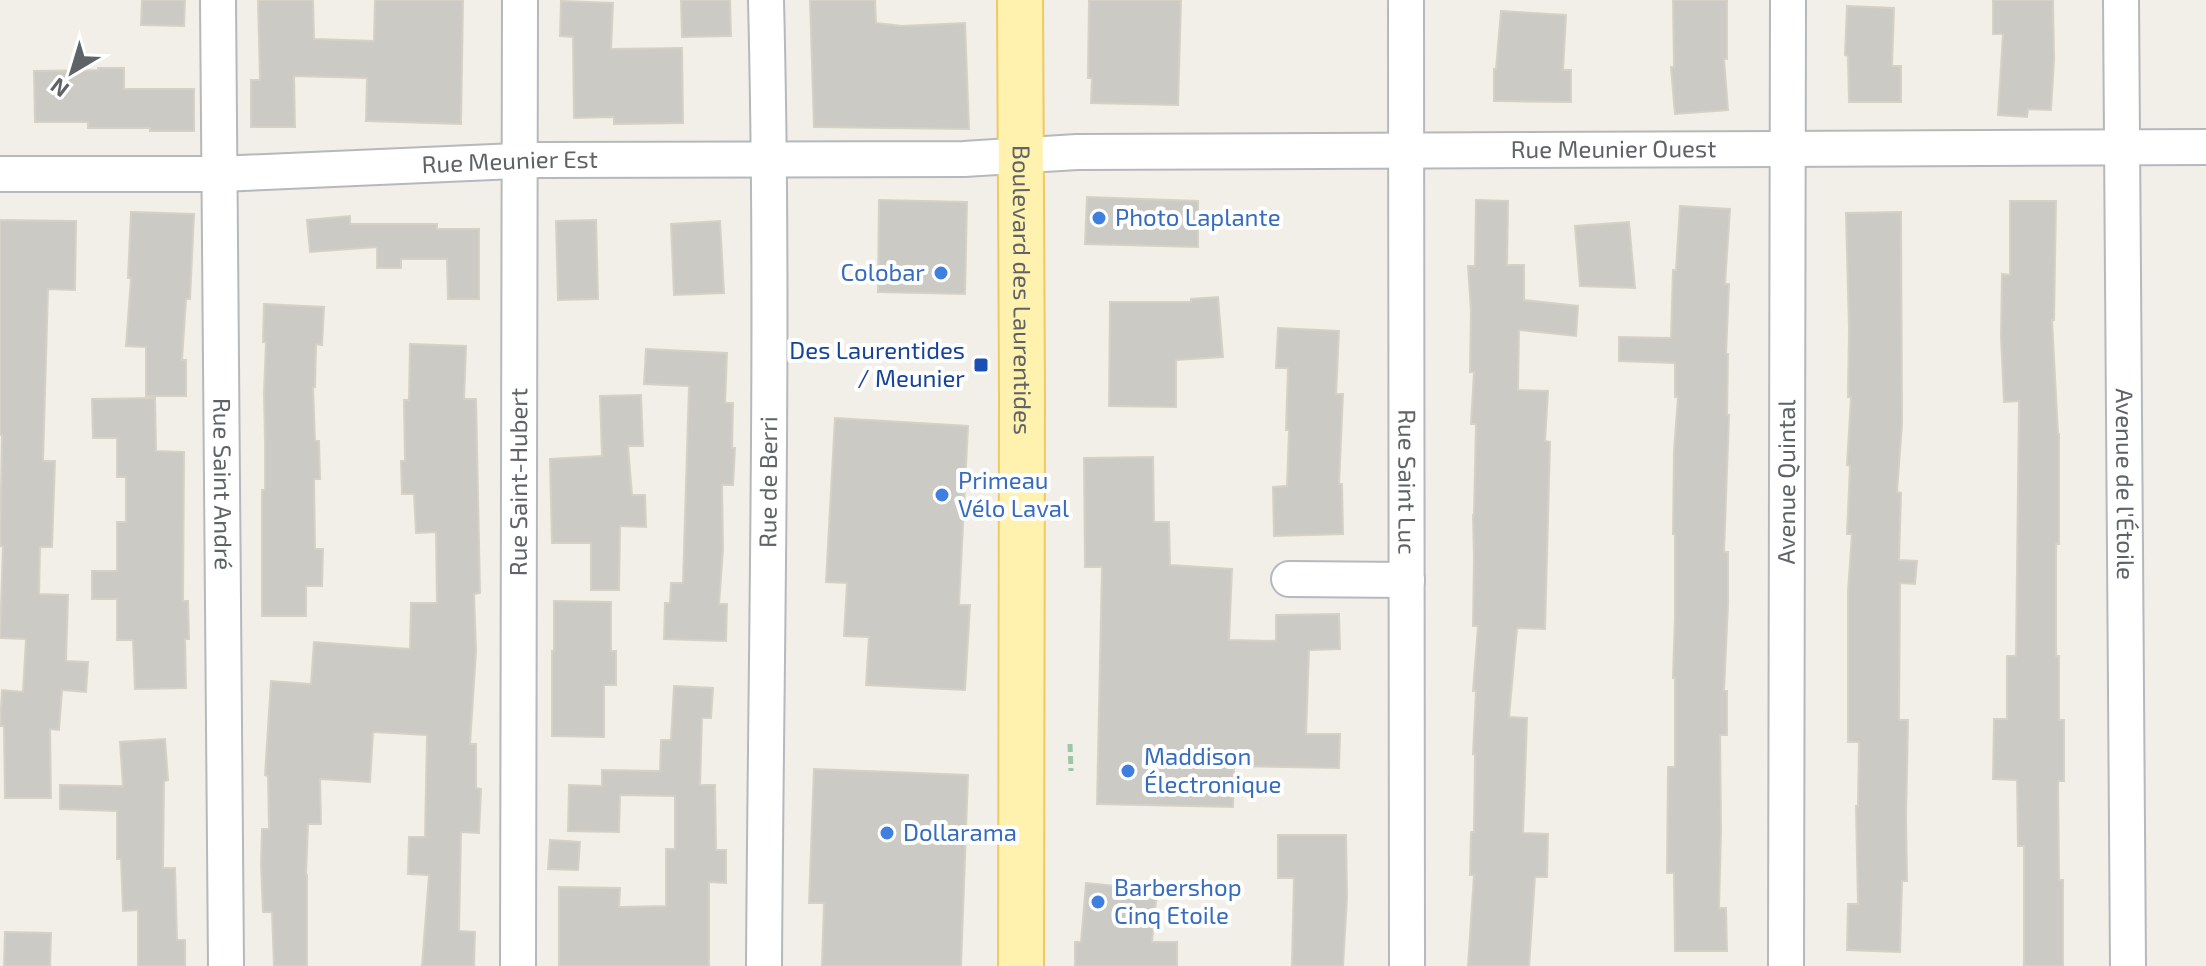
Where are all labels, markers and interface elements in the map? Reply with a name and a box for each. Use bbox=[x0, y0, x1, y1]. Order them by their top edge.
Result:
north arrow bbox=[32, 32, 112, 112]
text: N bbox=[45, 73, 73, 104]
street label: Rue Meunier Ouest bbox=[1511, 133, 1716, 163]
street label: Rue Meunier Est bbox=[421, 144, 598, 178]
street label: Boulevard des Laurentides bbox=[1008, 145, 1038, 435]
place label: Photo Laplante bbox=[1115, 202, 1281, 231]
marker: Photo Laplante bbox=[1090, 209, 1108, 227]
place label: Colobar bbox=[840, 257, 925, 286]
marker: Colobar bbox=[932, 264, 950, 282]
place label: Des Laurentides / Meunier bbox=[789, 335, 965, 392]
marker: Des Laurentides / Meunier bbox=[972, 356, 990, 374]
street label: Rue Saint-Hubert bbox=[503, 388, 532, 576]
street label: Avenue de l'Étoile bbox=[2111, 388, 2141, 580]
street label: Rue Saint André bbox=[208, 398, 239, 570]
street label: Avenue Quintal bbox=[1771, 399, 1800, 565]
street label: Rue Saint Luc bbox=[1393, 409, 1423, 555]
street label: Rue de Berri bbox=[752, 416, 782, 548]
place label: Primeau Vélo Laval bbox=[958, 465, 1069, 522]
marker: Primeau Vélo Laval bbox=[933, 486, 951, 504]
place label: Maddison Électronique bbox=[1144, 741, 1281, 798]
marker: Maddison Électronique bbox=[1119, 762, 1137, 780]
place label: Dollarama bbox=[903, 817, 1017, 846]
marker: Dollarama bbox=[878, 824, 896, 842]
place label: Barbershop Cinq Etoile bbox=[1114, 872, 1242, 929]
marker: Barbershop Cinq Etoile bbox=[1089, 893, 1107, 911]

